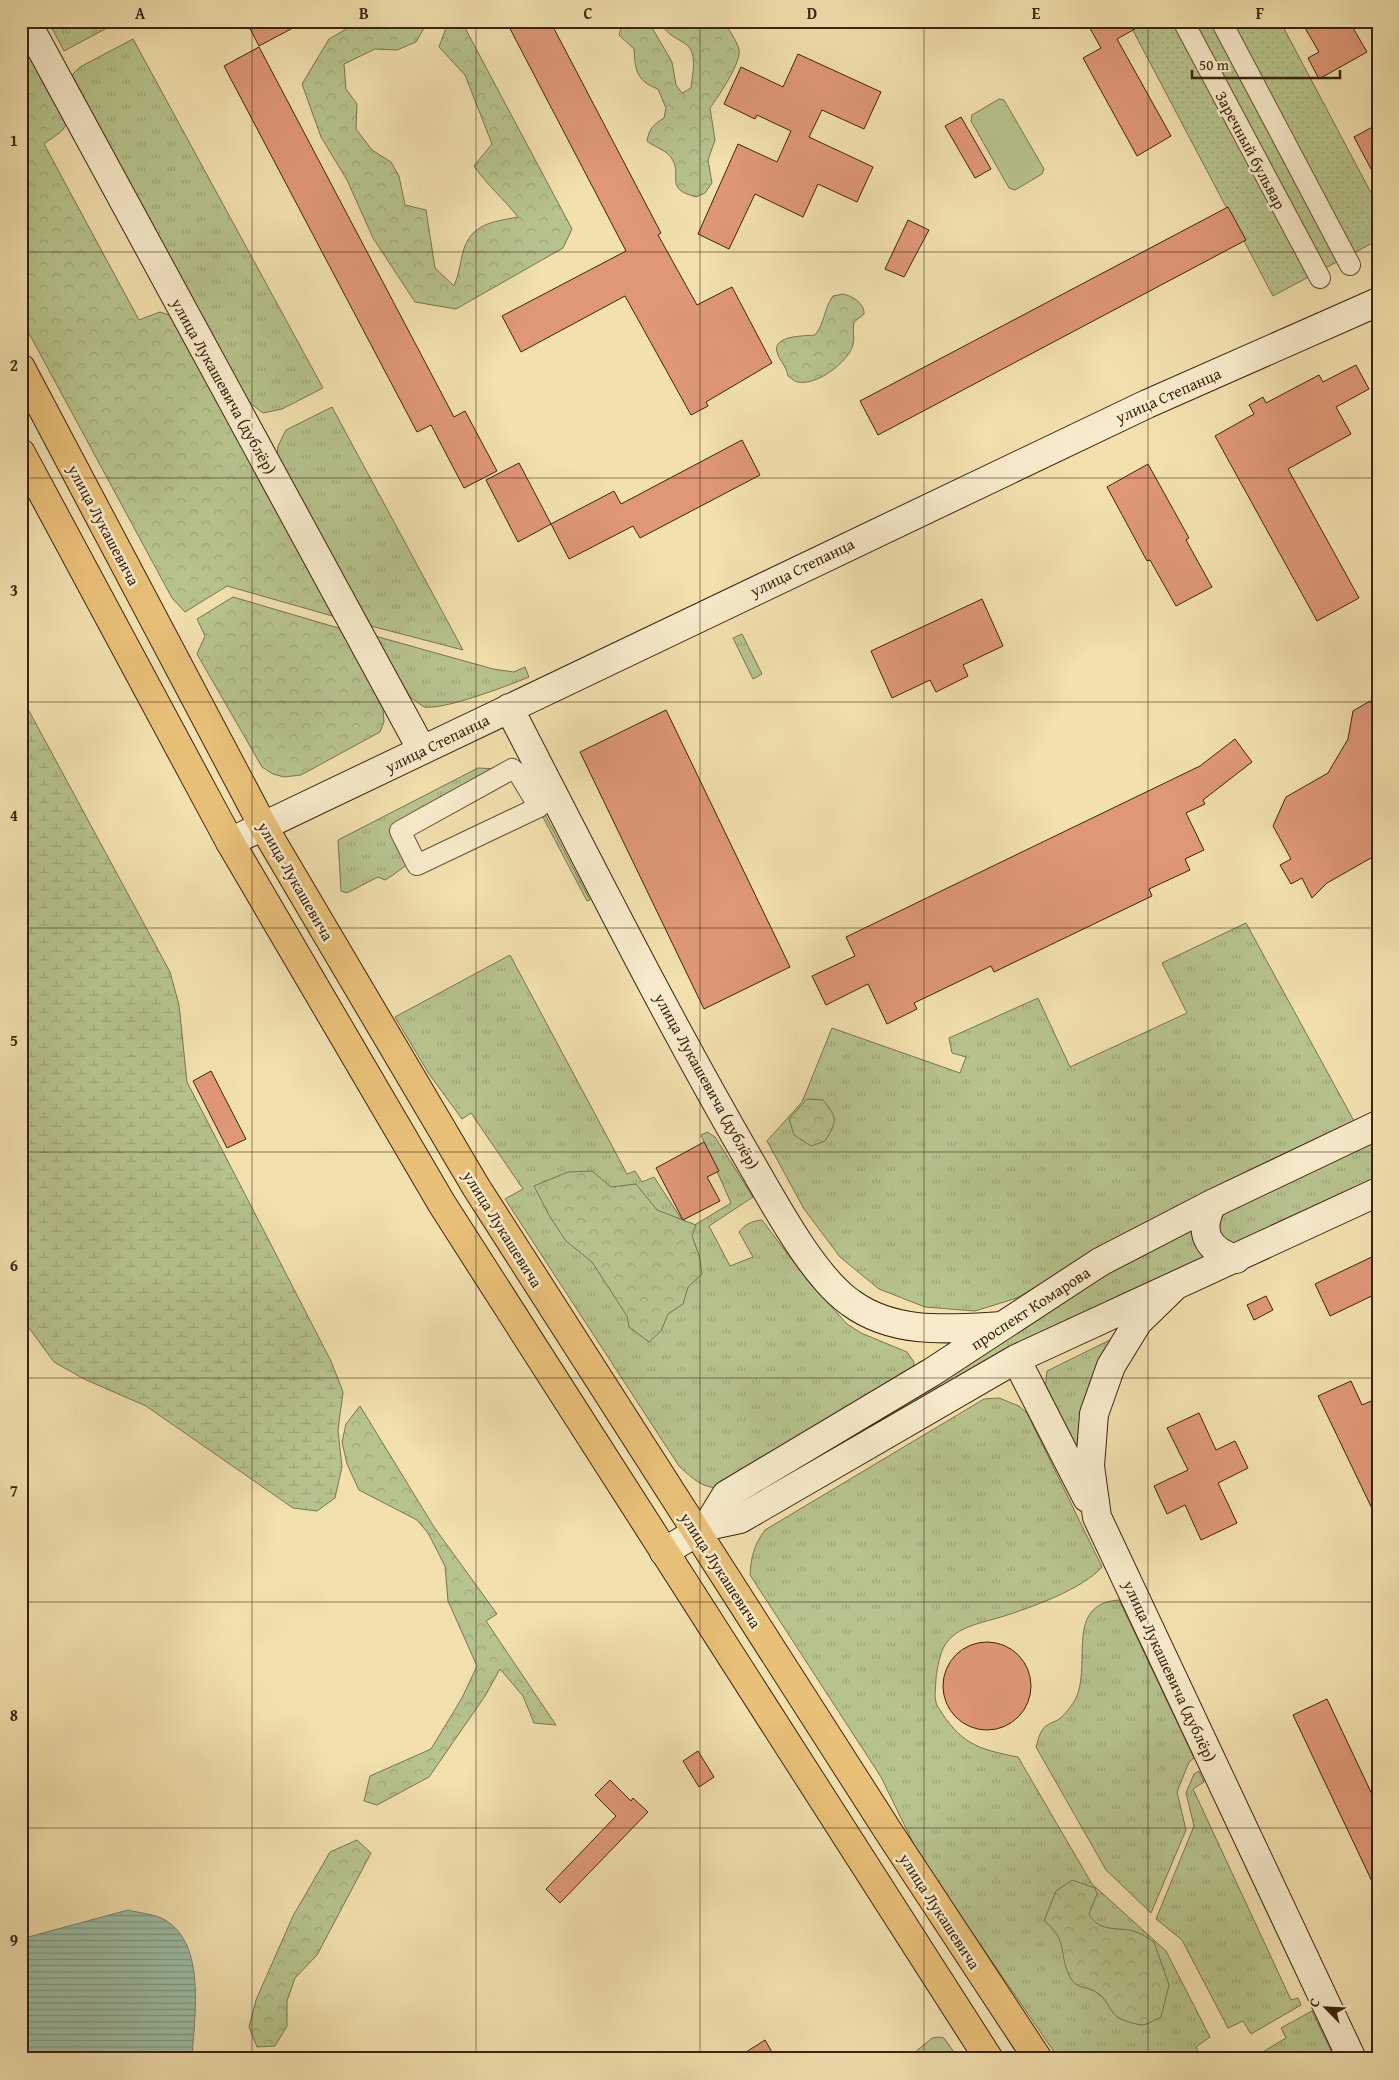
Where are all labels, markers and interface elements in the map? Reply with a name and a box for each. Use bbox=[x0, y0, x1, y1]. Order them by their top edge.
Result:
text: A bbox=[135, 1, 146, 25]
text: B bbox=[359, 1, 369, 25]
text: C bbox=[583, 1, 593, 25]
text: D bbox=[807, 1, 817, 25]
text: E bbox=[1032, 1, 1041, 25]
text: F bbox=[1256, 1, 1264, 25]
scale bar bbox=[1192, 48, 1339, 80]
text: 50 m bbox=[1199, 54, 1230, 75]
street label: Заречный бульвар bbox=[1210, 87, 1292, 214]
text: 1 bbox=[10, 128, 18, 152]
street label: улица Лукашевича (дублёр) bbox=[165, 293, 282, 478]
text: 2 bbox=[10, 353, 18, 377]
street label: улица Степанца bbox=[1110, 361, 1225, 429]
street label: улица Лукашевича bbox=[61, 459, 146, 590]
street label: улица Степанца bbox=[745, 531, 859, 603]
text: 3 bbox=[10, 578, 18, 602]
street label: улица Степанца bbox=[380, 707, 494, 779]
text: 4 bbox=[10, 803, 18, 827]
street label: улица Лукашевича bbox=[252, 816, 340, 945]
street label: улица Лукашевича (дублёр) bbox=[648, 988, 765, 1173]
text: 5 bbox=[10, 1028, 18, 1052]
street label: улица Лукашевича bbox=[457, 1165, 549, 1293]
text: 6 bbox=[10, 1253, 18, 1277]
street label: проспект Комарова bbox=[965, 1260, 1095, 1356]
text: 7 bbox=[10, 1478, 18, 1502]
street label: улица Лукашевича bbox=[674, 1506, 768, 1633]
street label: улица Лукашевича (дублёр) bbox=[1117, 1575, 1223, 1766]
text: 8 bbox=[10, 1703, 18, 1727]
street label: улица Лукашевича bbox=[893, 1847, 987, 1974]
text: 9 bbox=[10, 1928, 18, 1952]
north arrow bbox=[1302, 1982, 1352, 2032]
text: С bbox=[1303, 1995, 1325, 2010]

